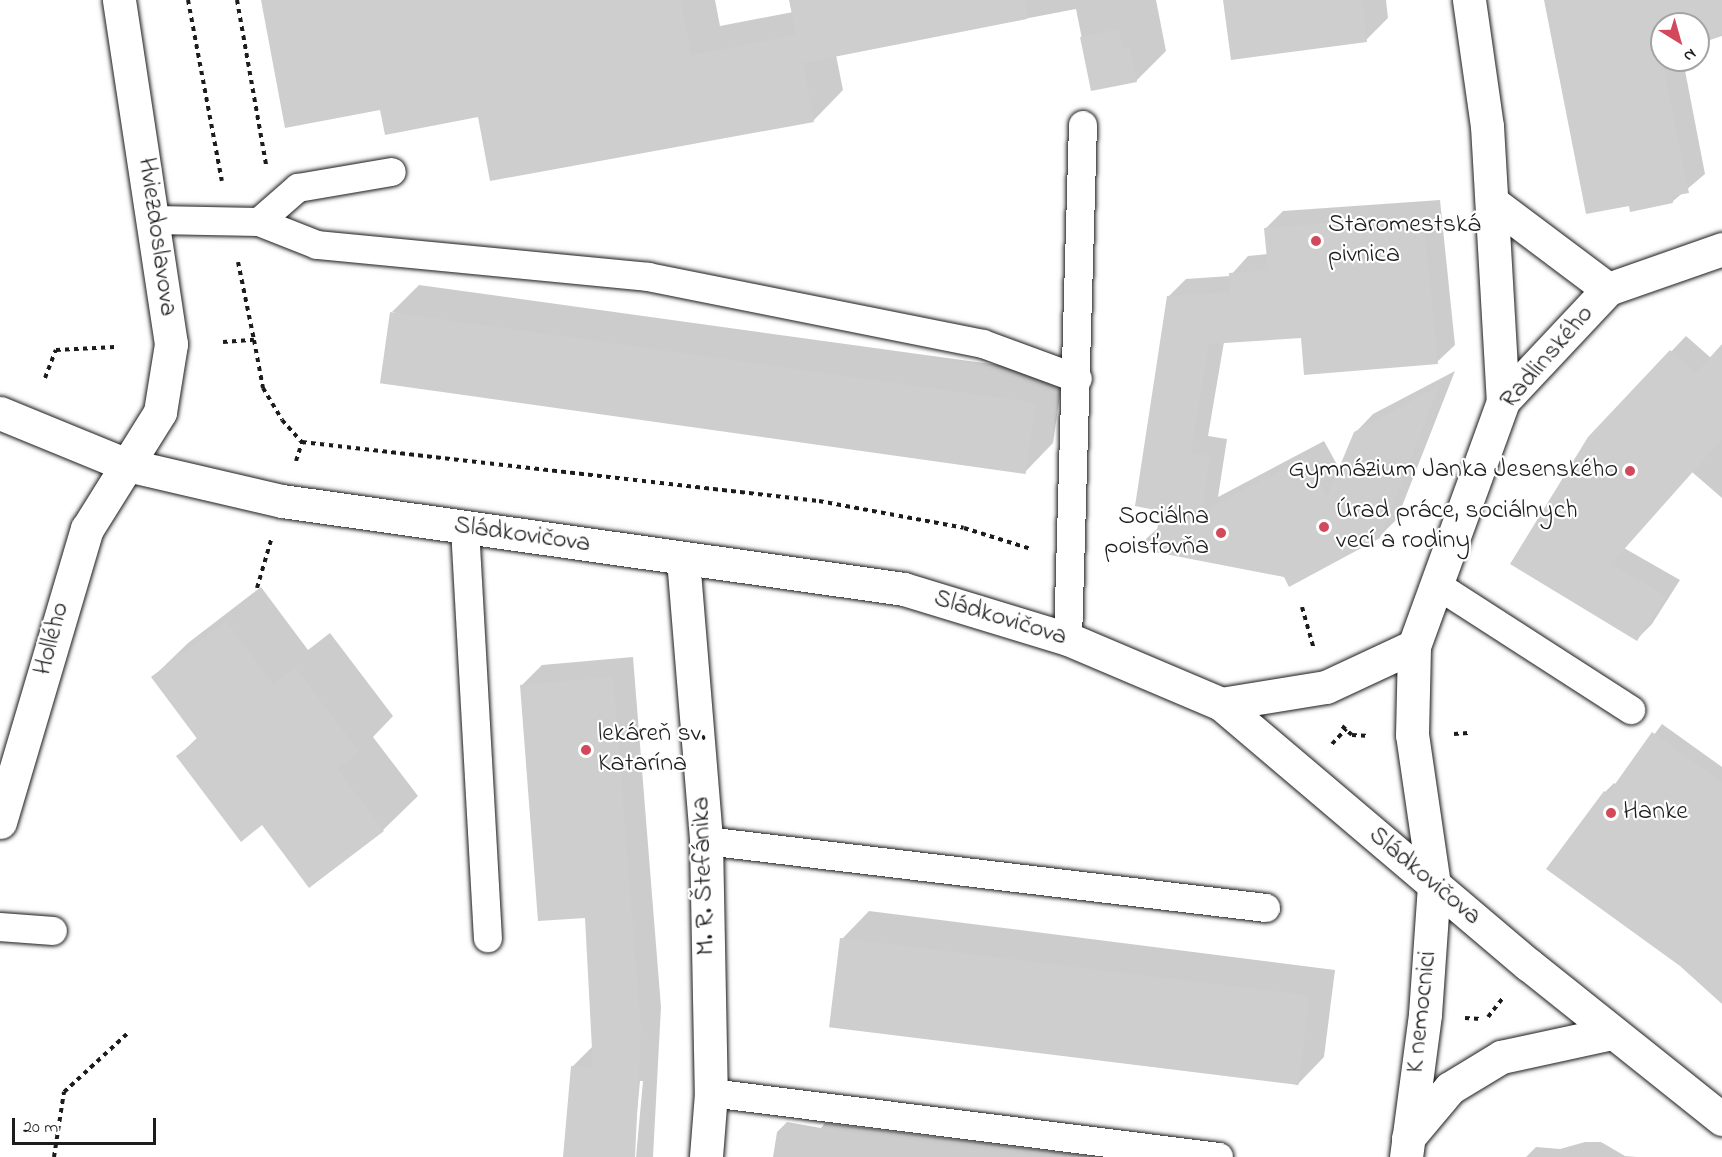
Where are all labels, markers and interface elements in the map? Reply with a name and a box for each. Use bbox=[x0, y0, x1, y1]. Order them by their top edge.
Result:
north arrow bbox=[1650, 12, 1710, 72]
text: N bbox=[1678, 42, 1701, 68]
street label: Hviezdoslavova bbox=[129, 156, 183, 318]
place label: Staromestská pivnica bbox=[1328, 210, 1481, 272]
marker: Staromestská pivnica bbox=[1309, 234, 1323, 248]
street label: Radlinského bbox=[1495, 300, 1601, 416]
place label: Gymnázium Janka Jesenského bbox=[1288, 455, 1618, 487]
marker: Gymnázium Janka Jesenského bbox=[1623, 464, 1637, 478]
place label: Úrad práce, sociálnych vecí a rodiny bbox=[1336, 496, 1578, 558]
place label: Sociálna poisťovňa bbox=[1104, 502, 1209, 564]
street label: Sládkovičova bbox=[452, 511, 592, 561]
marker: Úrad práce, sociálnych vecí a rodiny bbox=[1317, 520, 1331, 534]
marker: Sociálna poisťovňa bbox=[1214, 526, 1228, 540]
street label: Sládkovičova bbox=[930, 584, 1070, 654]
street label: Hollého bbox=[28, 599, 78, 679]
place label: lekáreň sv. Katarína bbox=[598, 719, 706, 780]
marker: lekáreň sv. Katarína bbox=[579, 743, 593, 757]
street label: M. R. Štefánika bbox=[687, 796, 723, 956]
place label: Hanke bbox=[1623, 797, 1688, 829]
marker: Hanke bbox=[1604, 806, 1618, 820]
street label: Sládkovičova bbox=[1361, 821, 1487, 933]
street label: K nemocnici bbox=[1401, 949, 1445, 1075]
scale bar bbox=[15, 1106, 159, 1144]
text: 20 m bbox=[23, 1115, 58, 1141]

